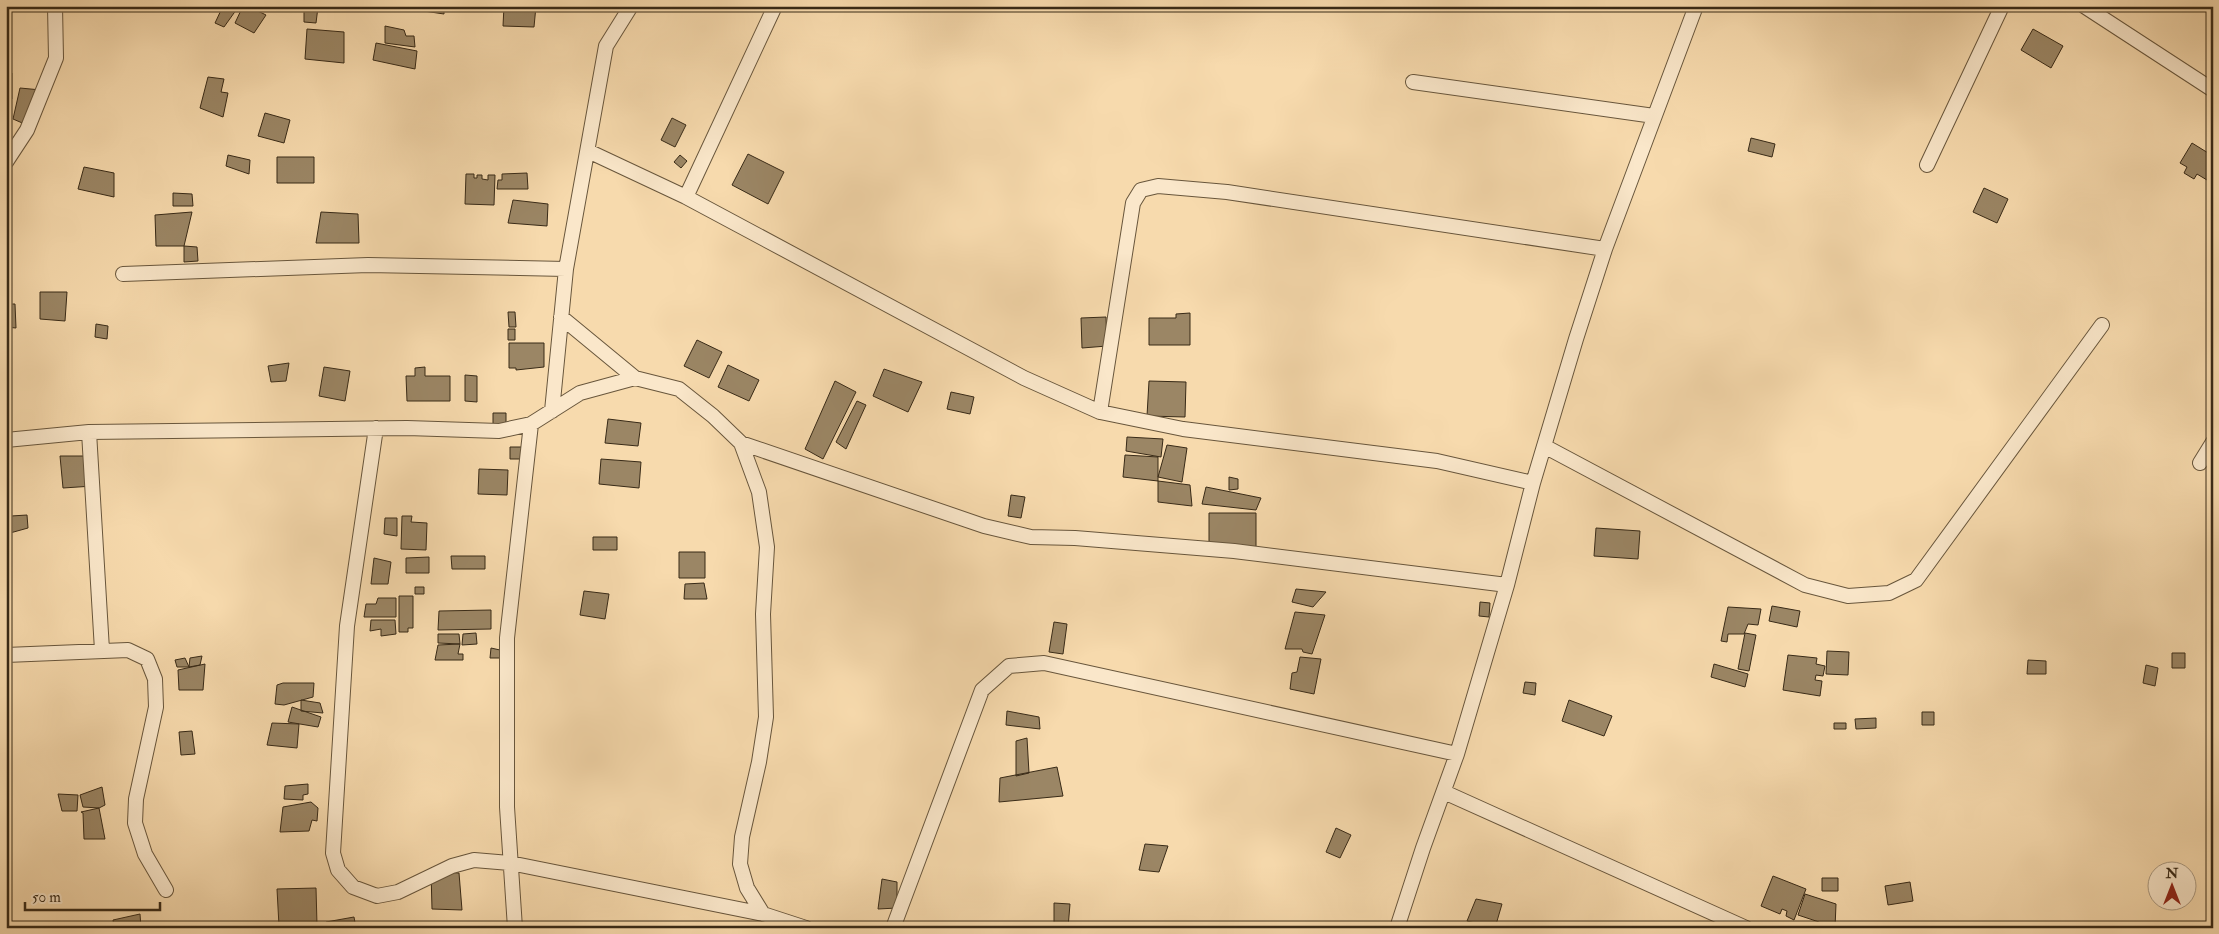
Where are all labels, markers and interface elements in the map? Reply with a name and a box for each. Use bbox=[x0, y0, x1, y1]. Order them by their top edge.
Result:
north arrow bbox=[2146, 862, 2196, 912]
text: N bbox=[2165, 865, 2179, 882]
scale bar bbox=[25, 879, 160, 911]
text: 50 m bbox=[32, 888, 61, 907]

